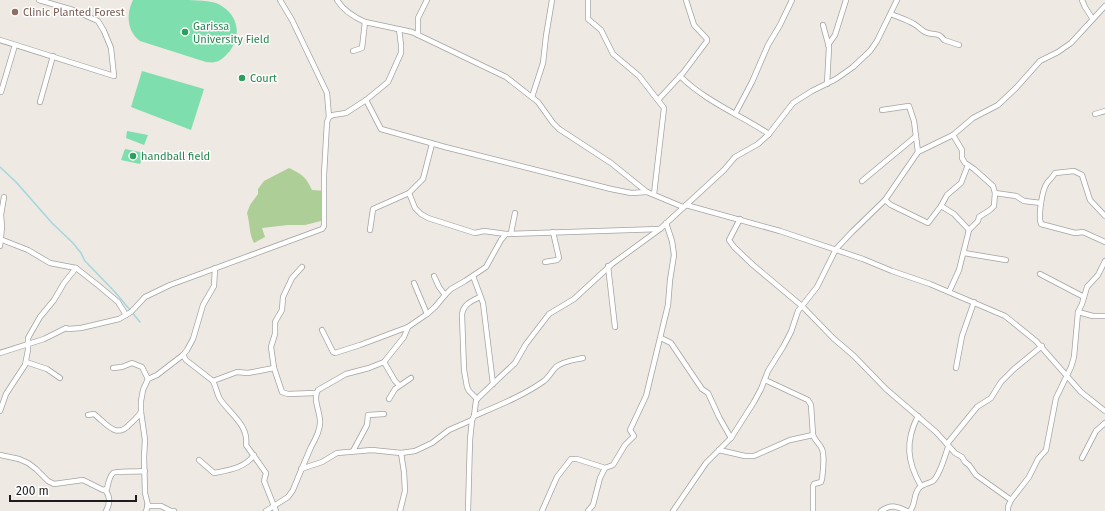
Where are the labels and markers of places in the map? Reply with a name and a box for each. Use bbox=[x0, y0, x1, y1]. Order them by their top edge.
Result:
place label: Clinic Planted Forest bbox=[23, 6, 125, 19]
marker: Clinic Planted Forest bbox=[10, 7, 20, 17]
place label: Garissa University Field bbox=[193, 20, 270, 46]
marker: Garissa University Field bbox=[180, 27, 190, 37]
place label: Court bbox=[250, 72, 277, 85]
marker: Court bbox=[237, 73, 247, 83]
place label: handball field bbox=[141, 150, 210, 163]
marker: handball field bbox=[128, 151, 138, 161]

